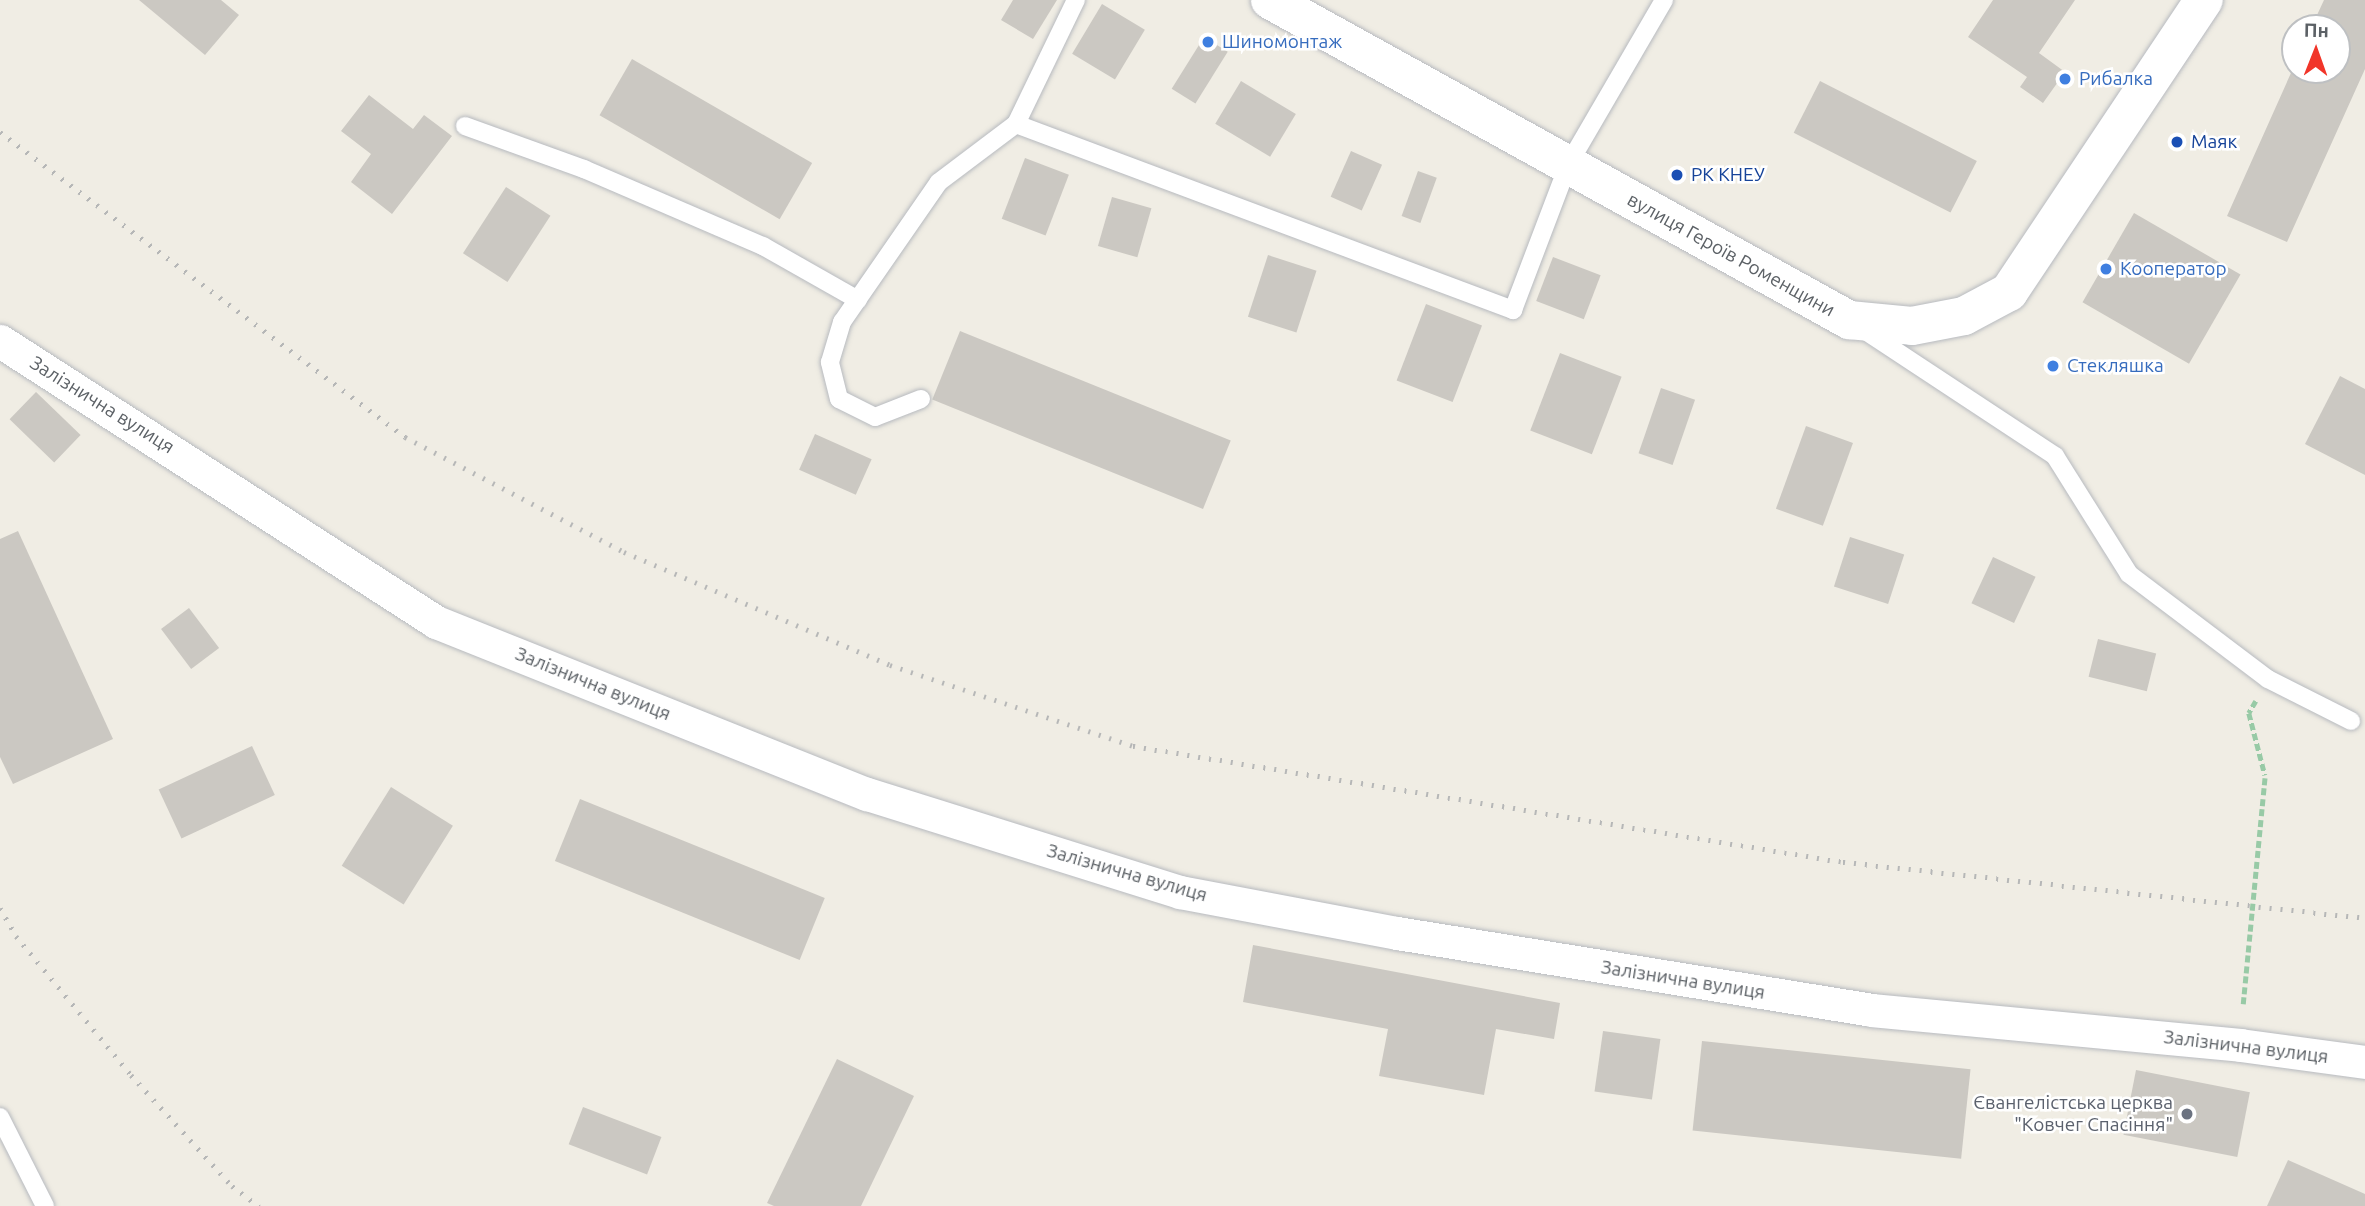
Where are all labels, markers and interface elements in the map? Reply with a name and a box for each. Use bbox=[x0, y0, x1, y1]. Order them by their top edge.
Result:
north arrow bbox=[2281, 14, 2351, 84]
text: Пн bbox=[2304, 19, 2329, 41]
place label: Шиномонтаж bbox=[1222, 31, 1342, 53]
marker: Шиномонтаж bbox=[1200, 34, 1216, 50]
place label: Рибалка bbox=[2079, 68, 2153, 90]
marker: Рибалка bbox=[2057, 71, 2073, 87]
place label: Маяк bbox=[2191, 131, 2237, 153]
marker: Маяк bbox=[2169, 134, 2185, 150]
place label: РК КНЕУ bbox=[1691, 164, 1765, 186]
marker: РК КНЕУ bbox=[1669, 167, 1685, 183]
street label: вулиця Героїв Роменщини bbox=[1623, 188, 1839, 322]
place label: Кооператор bbox=[2120, 258, 2227, 280]
marker: Кооператор bbox=[2098, 261, 2114, 277]
street label: Залізнична вулиця bbox=[26, 351, 178, 459]
place label: Стекляшка bbox=[2067, 355, 2164, 377]
marker: Стекляшка bbox=[2045, 358, 2061, 374]
street label: Залізнична вулиця bbox=[512, 642, 674, 726]
street label: Залізнична вулиця bbox=[1044, 839, 1210, 907]
street label: Залізнична вулиця bbox=[1599, 956, 1767, 1004]
street label: Залізнична вулиця bbox=[2162, 1026, 2330, 1068]
place label: Євангелістська церква "Ковчег Спасіння" bbox=[1973, 1092, 2173, 1136]
marker: Євангелістська церква "Ковчег Спасіння" bbox=[2179, 1106, 2195, 1122]

